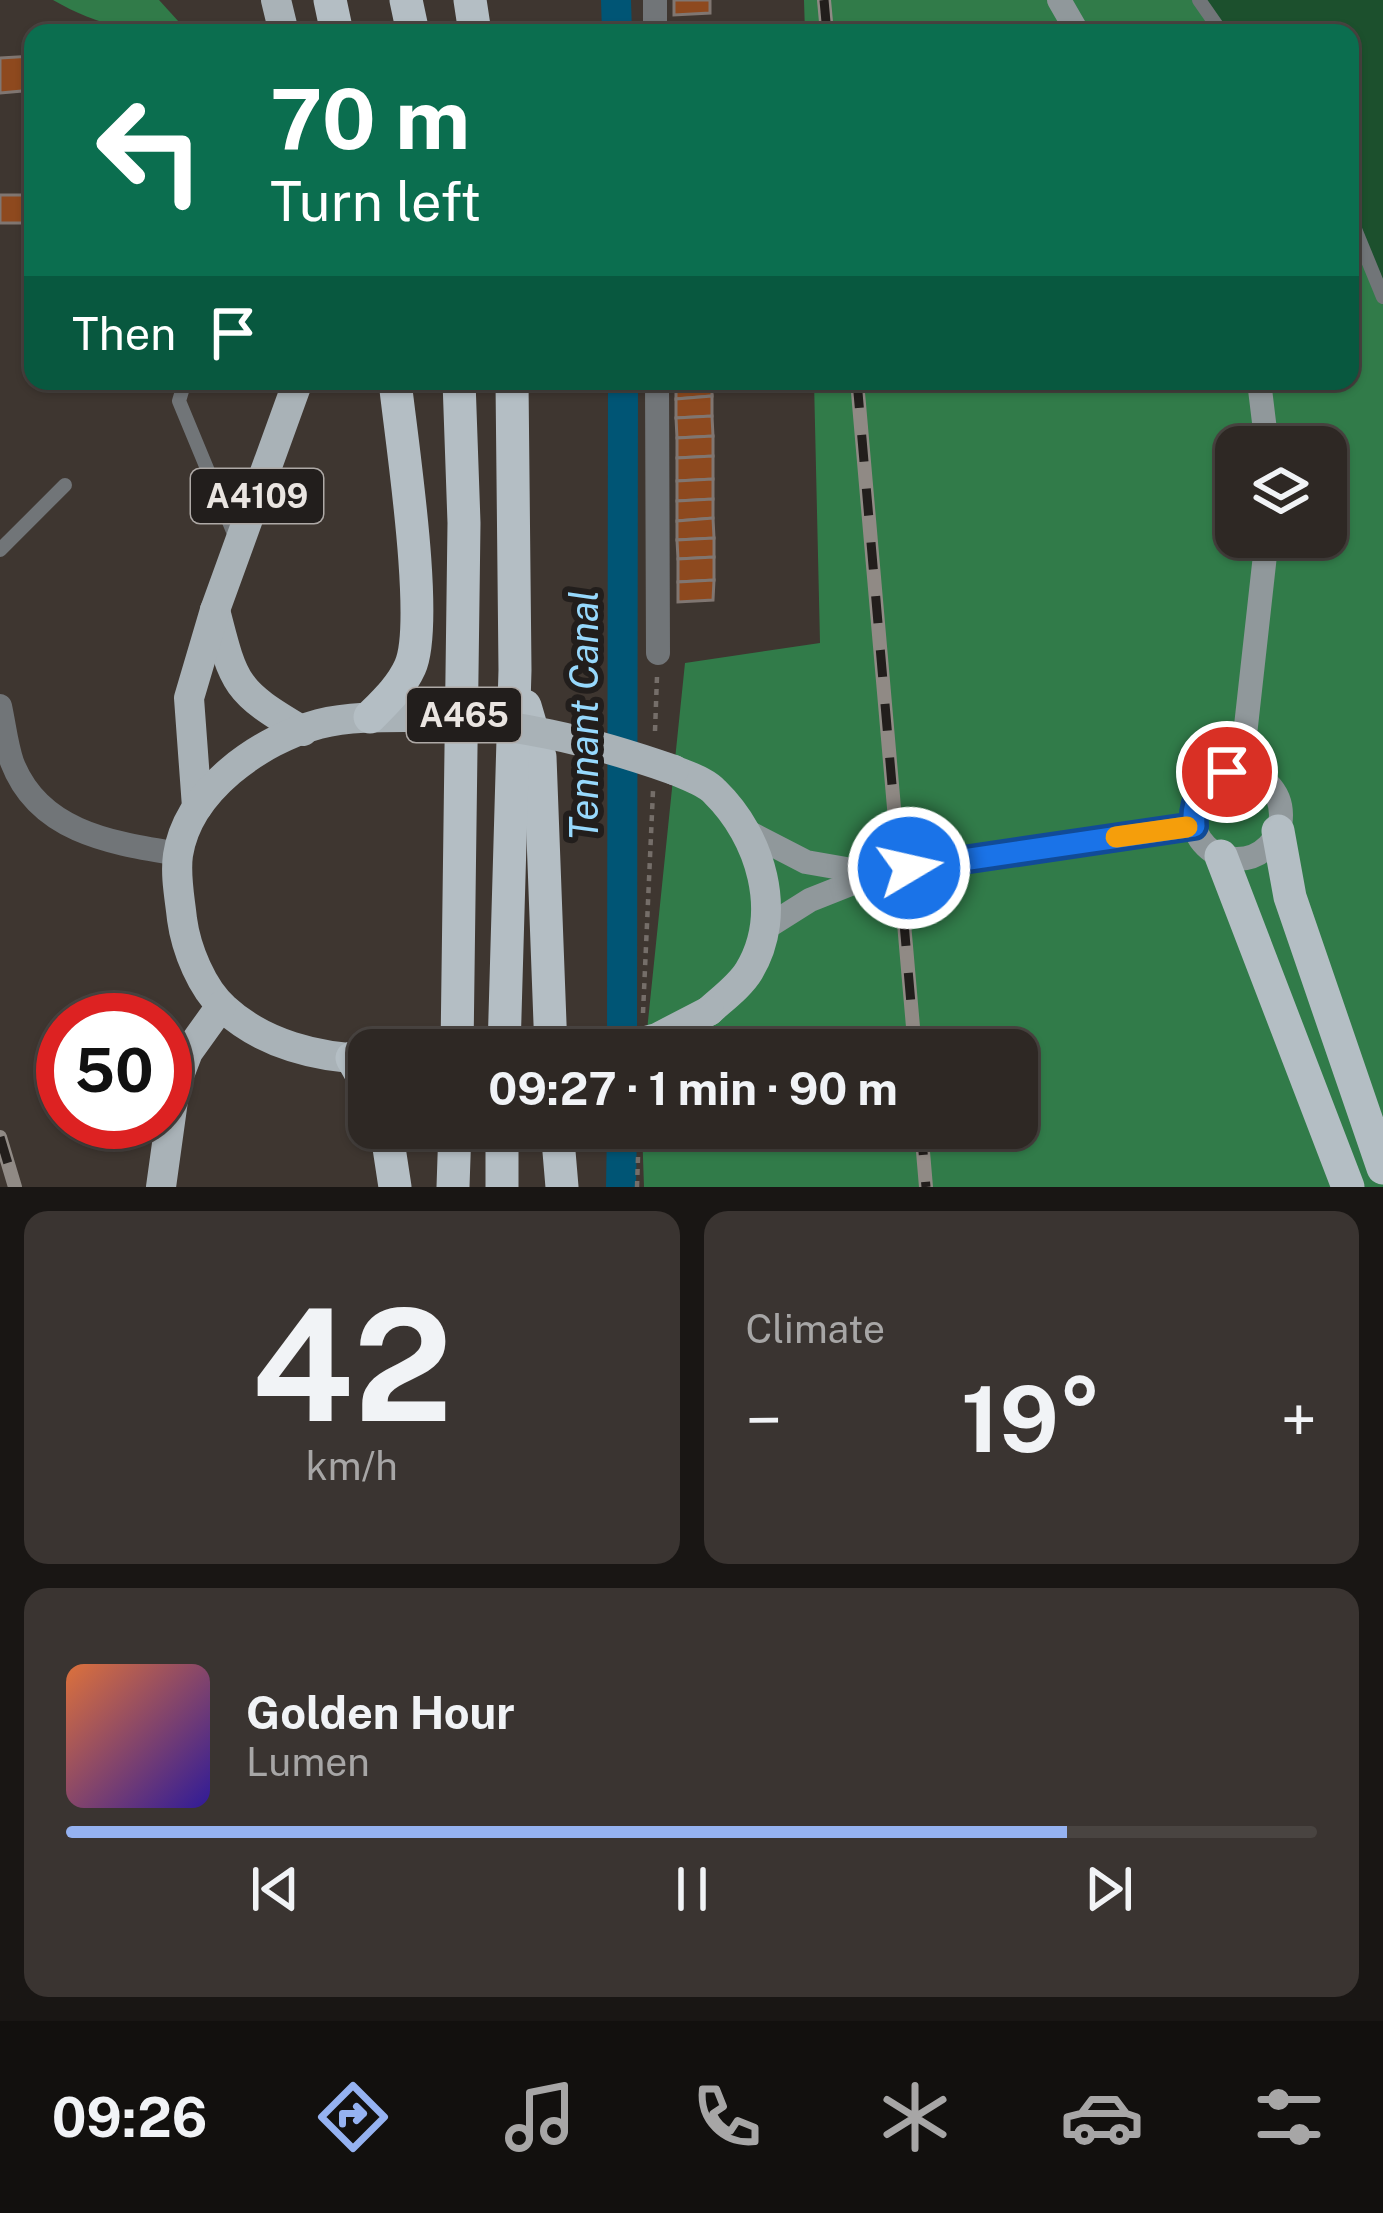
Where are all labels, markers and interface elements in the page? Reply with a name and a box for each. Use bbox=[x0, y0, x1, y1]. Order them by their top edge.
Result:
text: 70 m bbox=[270, 69, 470, 168]
icon: left bbox=[72, 72, 228, 228]
text: Turn left bbox=[270, 170, 481, 233]
icon: arrive bbox=[200, 300, 266, 366]
text: Then bbox=[72, 307, 176, 360]
map controls bbox=[1215, 426, 1347, 558]
button: layers bbox=[1215, 426, 1347, 558]
road number: A4109 bbox=[191, 469, 323, 523]
water label: Tennant Canal bbox=[561, 590, 607, 840]
road number: A465 bbox=[407, 688, 521, 742]
pin bbox=[1176, 721, 1278, 823]
icon: arrive bbox=[1194, 739, 1260, 805]
position arrow bbox=[846, 805, 972, 931]
speed limit sign: 50 bbox=[36, 993, 192, 1149]
text: 09:27 · 1 min · 90 m bbox=[488, 1062, 898, 1115]
text: 42 bbox=[251, 1273, 452, 1456]
text: Climate bbox=[746, 1306, 885, 1352]
text: 19° bbox=[961, 1366, 1102, 1472]
text: − bbox=[746, 1381, 782, 1459]
text: + bbox=[1280, 1381, 1317, 1459]
text: km/h bbox=[306, 1443, 398, 1489]
text: Golden Hour bbox=[246, 1686, 515, 1739]
text: Lumen bbox=[246, 1739, 370, 1785]
icon: previous bbox=[242, 1856, 308, 1922]
icon: pause bbox=[659, 1856, 725, 1922]
icon: next bbox=[1076, 1856, 1142, 1922]
icon: directions bbox=[311, 2075, 395, 2159]
icon: music bbox=[498, 2075, 582, 2159]
icon: phone bbox=[685, 2075, 769, 2159]
icon: climate bbox=[873, 2075, 957, 2159]
icon: car bbox=[1060, 2075, 1144, 2159]
icon: filters bbox=[1247, 2075, 1331, 2159]
text: 09:26 bbox=[52, 2086, 207, 2149]

